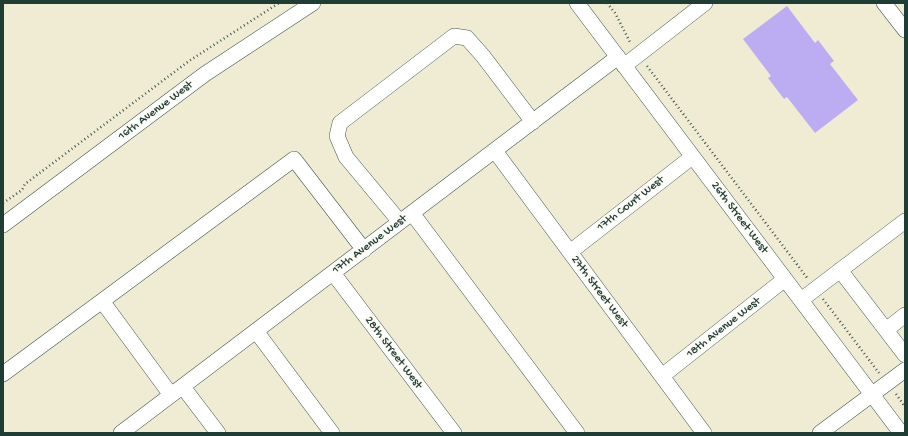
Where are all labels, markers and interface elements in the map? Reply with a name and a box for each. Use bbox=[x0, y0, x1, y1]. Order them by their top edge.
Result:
street label: 16th Avenue West bbox=[116, 78, 196, 144]
street label: 17th Court West bbox=[595, 173, 667, 235]
street label: 26th Street West bbox=[707, 179, 771, 257]
street label: 17th Avenue West bbox=[330, 212, 410, 278]
street label: 27th Street West bbox=[567, 253, 631, 331]
street label: 18th Avenue West bbox=[684, 295, 764, 361]
street label: 28th Street West bbox=[361, 314, 425, 392]

